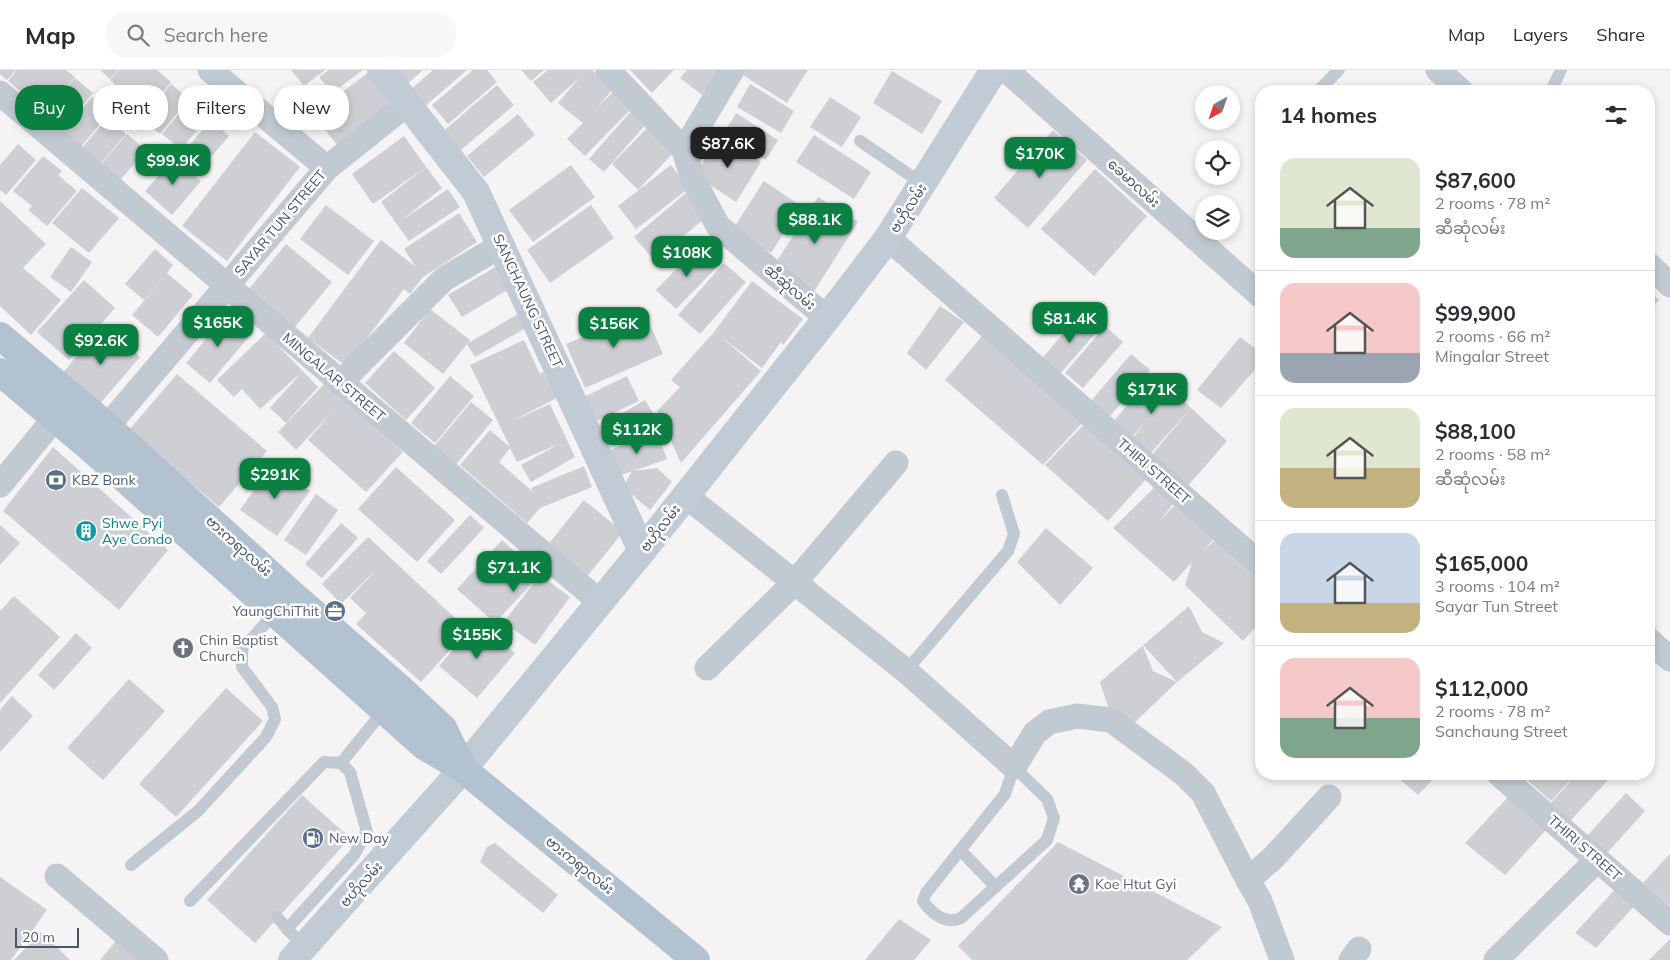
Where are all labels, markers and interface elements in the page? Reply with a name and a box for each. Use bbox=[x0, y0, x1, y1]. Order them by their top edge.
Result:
search box bbox=[106, 12, 456, 57]
text: Map bbox=[25, 20, 76, 50]
icon: search bbox=[124, 21, 152, 49]
text: Search here bbox=[164, 23, 268, 47]
text: Map bbox=[1448, 23, 1485, 46]
text: Layers bbox=[1513, 23, 1568, 46]
text: Share bbox=[1596, 23, 1645, 46]
chip: Buy bbox=[15, 85, 83, 130]
chip: Rent bbox=[93, 85, 168, 130]
chip: Filters bbox=[178, 85, 264, 130]
chip: New bbox=[274, 85, 349, 130]
north arrow bbox=[1195, 85, 1240, 130]
map controls bbox=[1195, 85, 1240, 240]
icon: filters bbox=[1602, 101, 1630, 129]
text: 14 homes bbox=[1280, 102, 1377, 128]
pin: $87.6K bbox=[687, 126, 769, 169]
text: $87.6K bbox=[701, 133, 755, 153]
pin: $170K bbox=[1005, 136, 1075, 179]
button: locate bbox=[1195, 140, 1240, 185]
text: $170K bbox=[1015, 143, 1065, 163]
pin: $99.9K bbox=[132, 144, 214, 186]
text: $99.9K bbox=[146, 150, 200, 170]
street label: ခေမာလမ်း bbox=[1104, 154, 1164, 211]
street label: SAYAR TUN STREET bbox=[230, 166, 330, 280]
text: $87,600 bbox=[1435, 167, 1516, 193]
icon: home bbox=[1320, 178, 1380, 238]
street label: ဗဟိုလမ်း bbox=[885, 179, 933, 238]
text: 2 rooms · 78 m² bbox=[1435, 193, 1550, 213]
button: layers bbox=[1195, 195, 1240, 240]
pin: $88.1K bbox=[774, 202, 856, 245]
text: $88.1K bbox=[788, 209, 842, 229]
text: ဆီဆုံလမ်း bbox=[1435, 218, 1505, 238]
street label: SANCHAUNG STREET bbox=[489, 231, 567, 371]
pin: $108K bbox=[652, 236, 722, 278]
text: $108K bbox=[662, 242, 712, 262]
street label: ဆီဆုံလမ်း bbox=[759, 260, 820, 316]
text: $99,900 bbox=[1435, 300, 1516, 326]
pin: $81.4K bbox=[1029, 302, 1111, 344]
icon: home bbox=[1320, 303, 1380, 363]
pin: $165K bbox=[183, 306, 253, 348]
pin: $156K bbox=[579, 306, 649, 349]
text: $81.4K bbox=[1043, 308, 1097, 328]
text: $165K bbox=[193, 312, 243, 332]
text: $156K bbox=[589, 313, 639, 333]
pin: $92.6K bbox=[60, 324, 142, 366]
text: 2 rooms · 66 m² bbox=[1435, 326, 1550, 346]
street label: MINGALAR STREET bbox=[279, 329, 390, 426]
text: $92.6K bbox=[74, 330, 128, 350]
text: Mingalar Street bbox=[1435, 346, 1549, 366]
pin: $171K bbox=[1117, 372, 1187, 415]
text: $171K bbox=[1127, 379, 1177, 399]
pin: $112K bbox=[602, 412, 672, 455]
text: $88,100 bbox=[1435, 418, 1516, 444]
text: $112K bbox=[612, 419, 662, 439]
icon: home bbox=[1320, 428, 1380, 488]
street label: THIRI STREET bbox=[1114, 434, 1195, 508]
text: 2 rooms · 58 m² bbox=[1435, 444, 1550, 464]
pin: $291K bbox=[240, 458, 310, 500]
text: $291K bbox=[250, 464, 300, 484]
bank icon: KBZ Bank bbox=[44, 468, 68, 492]
text: ဆီဆုံလမ်း bbox=[1435, 469, 1505, 489]
place label: KBZ Bank bbox=[72, 471, 137, 489]
street label: ဗဟိုလမ်း bbox=[635, 500, 686, 557]
street label: ဗားကရာလမ်း bbox=[200, 511, 276, 583]
place label: Shwe Pyi Aye Condo bbox=[102, 514, 172, 548]
building icon: Shwe Pyi Aye Condo bbox=[74, 519, 98, 543]
pin: $71.1K bbox=[473, 550, 555, 593]
text: $165,000 bbox=[1435, 550, 1528, 576]
icon: home bbox=[1320, 553, 1380, 613]
text: $71.1K bbox=[487, 557, 541, 577]
text: 3 rooms · 104 m² bbox=[1435, 576, 1560, 596]
text: Sayar Tun Street bbox=[1435, 596, 1558, 616]
office icon: YaungChiThit bbox=[323, 599, 347, 623]
place label: YaungChiThit bbox=[231, 602, 319, 620]
pin: $155K bbox=[442, 618, 512, 660]
text: $155K bbox=[452, 624, 502, 644]
place label: Chin Baptist Church bbox=[199, 631, 278, 665]
church icon: Chin Baptist Church bbox=[171, 636, 195, 660]
text: $112,000 bbox=[1435, 675, 1528, 701]
icon: home bbox=[1320, 678, 1380, 738]
text: 2 rooms · 78 m² bbox=[1435, 701, 1550, 721]
text: Sanchaung Street bbox=[1435, 721, 1568, 741]
street label: THIRI STREET bbox=[1545, 811, 1626, 885]
fuel station icon: New Day bbox=[301, 826, 325, 850]
place label: New Day bbox=[329, 829, 390, 847]
street label: ဗားကရာလမ်း bbox=[540, 831, 618, 900]
street label: ဗဟိုလမ်း bbox=[335, 857, 388, 913]
temple icon: Koe Htut Gyi bbox=[1067, 872, 1091, 896]
place label: Koe Htut Gyi bbox=[1095, 875, 1176, 893]
scale bar bbox=[15, 925, 79, 948]
text: 20 m bbox=[22, 928, 55, 946]

